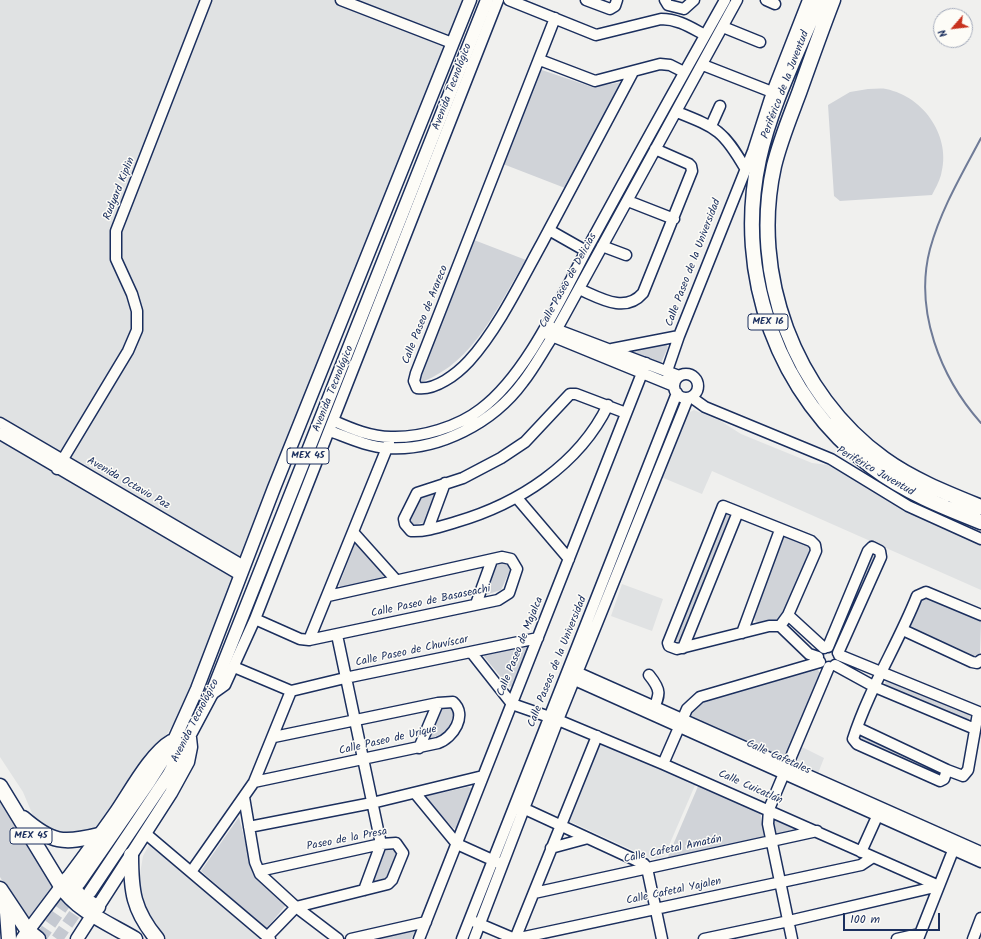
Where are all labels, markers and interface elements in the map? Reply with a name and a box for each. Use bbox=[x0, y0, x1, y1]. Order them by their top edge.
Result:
north arrow bbox=[933, 8, 973, 48]
text: N bbox=[934, 26, 953, 40]
street label: Periférico de la Juventud bbox=[759, 29, 813, 141]
street label: Avenida Tecnológico bbox=[430, 42, 476, 132]
street label: Rudyard Kiplin bbox=[101, 156, 139, 222]
street label: Calle Paseo de la Universidad bbox=[664, 197, 724, 329]
street label: Calle Paseo de Delicias bbox=[537, 231, 601, 331]
street label: Calle Paseo de Arareco bbox=[400, 264, 452, 366]
road number: MEX 16 bbox=[748, 314, 788, 330]
street label: Avenida Tecnológico bbox=[311, 344, 357, 434]
street label: Periférico Juventud bbox=[834, 444, 916, 500]
road number: MEX 45 bbox=[287, 448, 329, 464]
street label: Avenida Octavio Paz bbox=[84, 455, 172, 513]
street label: Calle Paseo de Basaseachi bbox=[370, 583, 492, 621]
street label: Calle Paseo de Majalca bbox=[495, 595, 547, 699]
street label: Calle Paseos de la Universidad bbox=[526, 595, 590, 729]
street label: Calle Paseo de Chuvíscar bbox=[354, 634, 470, 670]
street label: Avenida Tecnológico bbox=[169, 677, 223, 765]
street label: Calle Paseo de Urique bbox=[338, 723, 438, 759]
street label: Calle Cafetales bbox=[744, 738, 812, 778]
street label: Calle Cuicatlán bbox=[716, 768, 784, 808]
street label: Paseo de la Presa bbox=[306, 826, 388, 854]
road number: MEX 45 bbox=[10, 828, 52, 844]
street label: Calle Cafetal Amatán bbox=[623, 833, 723, 867]
street label: Calle Cafetal Yajalen bbox=[625, 875, 723, 909]
scale bar bbox=[845, 905, 942, 931]
text: 100 m bbox=[850, 910, 880, 929]

